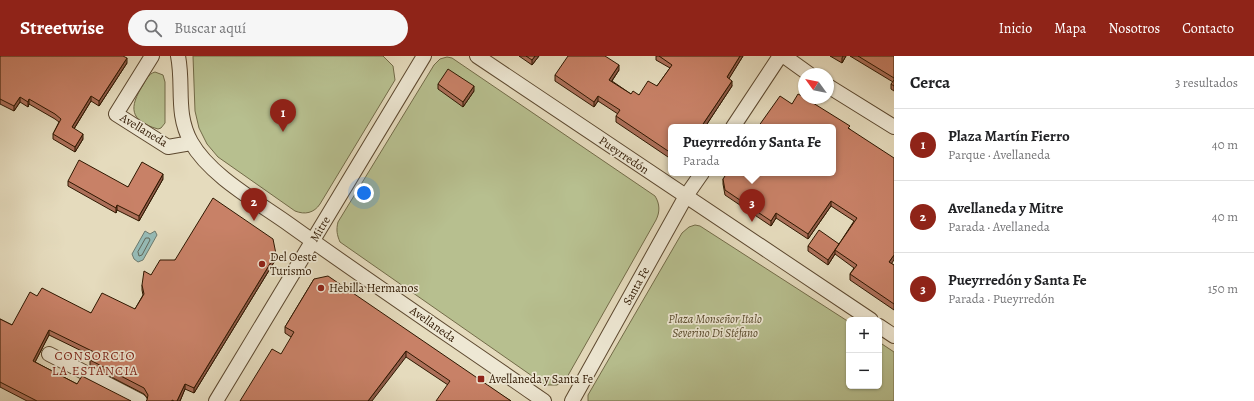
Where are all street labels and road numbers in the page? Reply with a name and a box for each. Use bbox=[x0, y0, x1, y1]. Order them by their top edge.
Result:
street label: Avellaneda bbox=[116, 109, 171, 151]
street label: Pueyrredón bbox=[596, 132, 653, 178]
street label: Mitre bbox=[306, 213, 334, 245]
street label: Santa Fe bbox=[619, 264, 653, 308]
street label: Avellaneda bbox=[406, 302, 460, 346]

